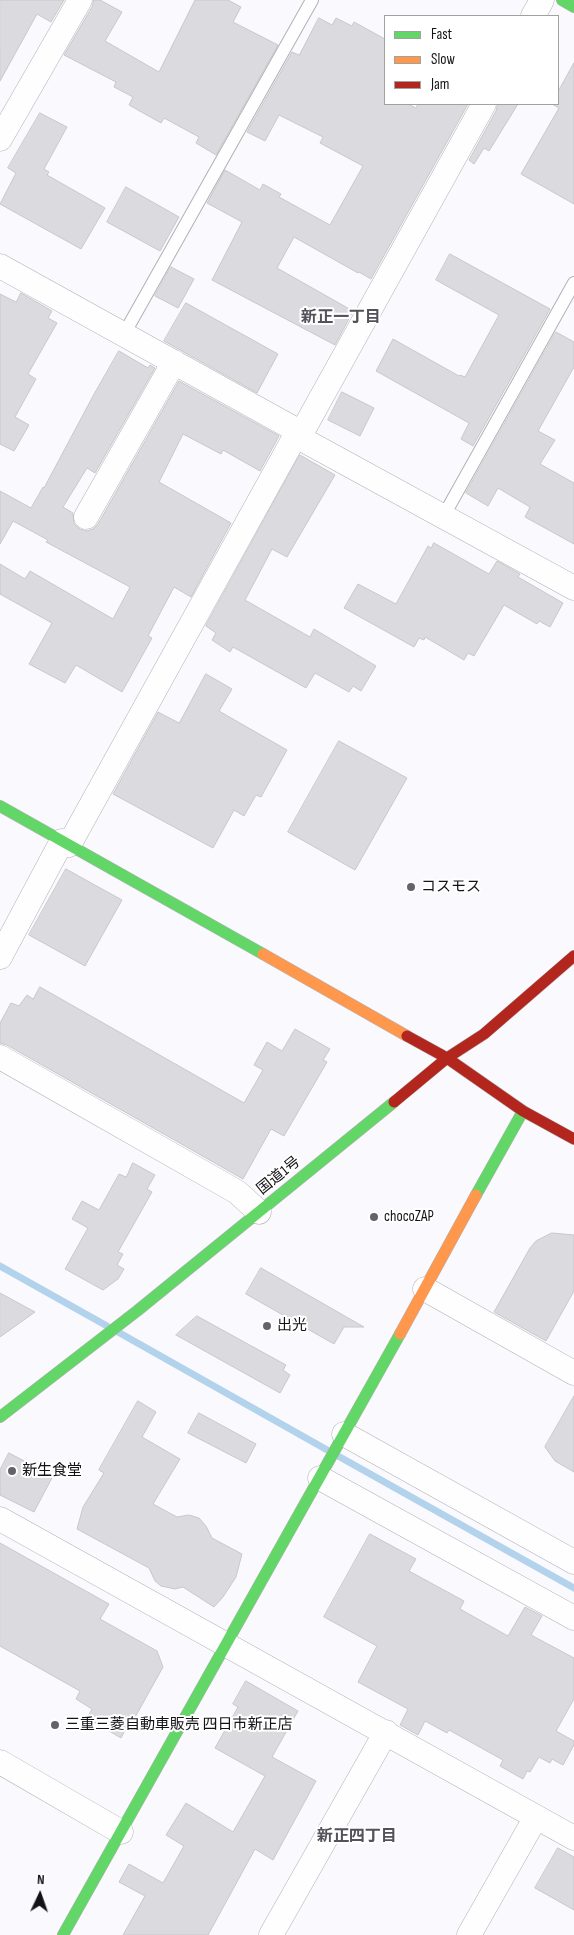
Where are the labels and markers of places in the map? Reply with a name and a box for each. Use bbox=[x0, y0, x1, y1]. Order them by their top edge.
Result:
place label: コスモス bbox=[421, 878, 481, 896]
marker: コスモス bbox=[405, 881, 417, 893]
place label: chocoZAP bbox=[384, 1208, 434, 1226]
marker: chocoZAP bbox=[368, 1211, 380, 1223]
place label: 出光 bbox=[277, 1317, 307, 1335]
marker: 出光 bbox=[261, 1320, 273, 1332]
place label: 新生食堂 bbox=[22, 1462, 82, 1480]
marker: 新生食堂 bbox=[6, 1465, 18, 1477]
place label: 三重三菱自動車販売 四日市新正店 bbox=[65, 1716, 292, 1734]
marker: 三重三菱自動車販売 四日市新正店 bbox=[49, 1719, 61, 1731]

